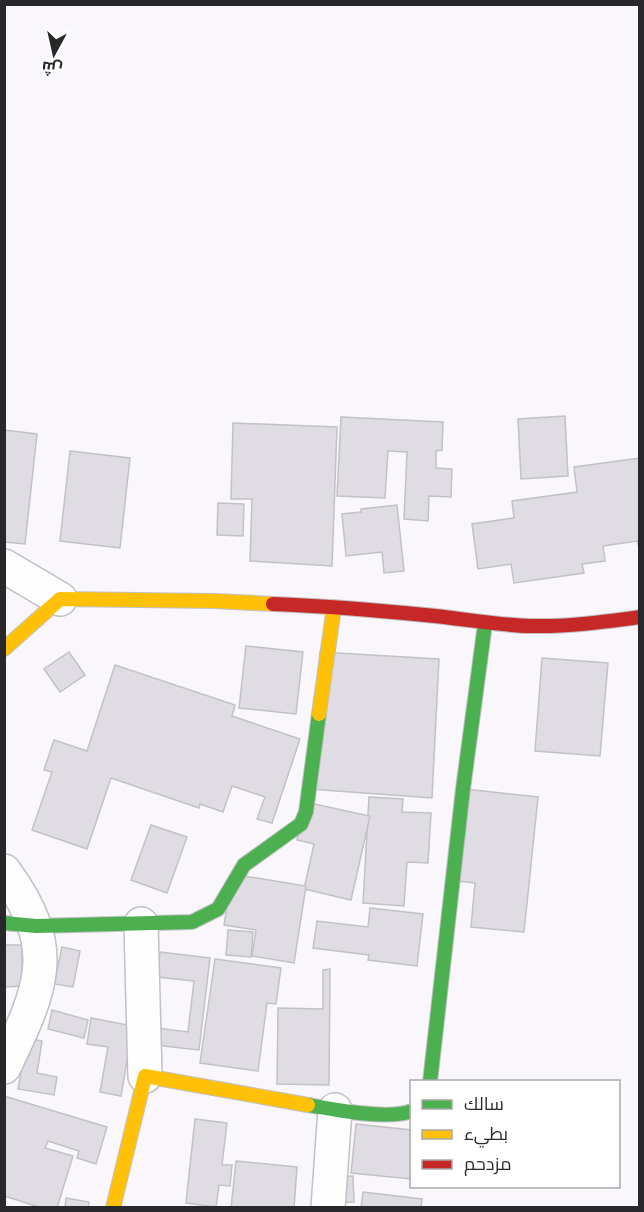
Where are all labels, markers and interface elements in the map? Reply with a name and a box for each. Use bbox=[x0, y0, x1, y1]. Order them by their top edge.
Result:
north arrow bbox=[24, 24, 84, 84]
text: ش bbox=[40, 58, 63, 79]
legend bbox=[410, 1080, 620, 1188]
text: سالك bbox=[464, 1093, 504, 1115]
text: بطيء bbox=[464, 1123, 508, 1148]
text: مزدحم bbox=[464, 1153, 512, 1176]

